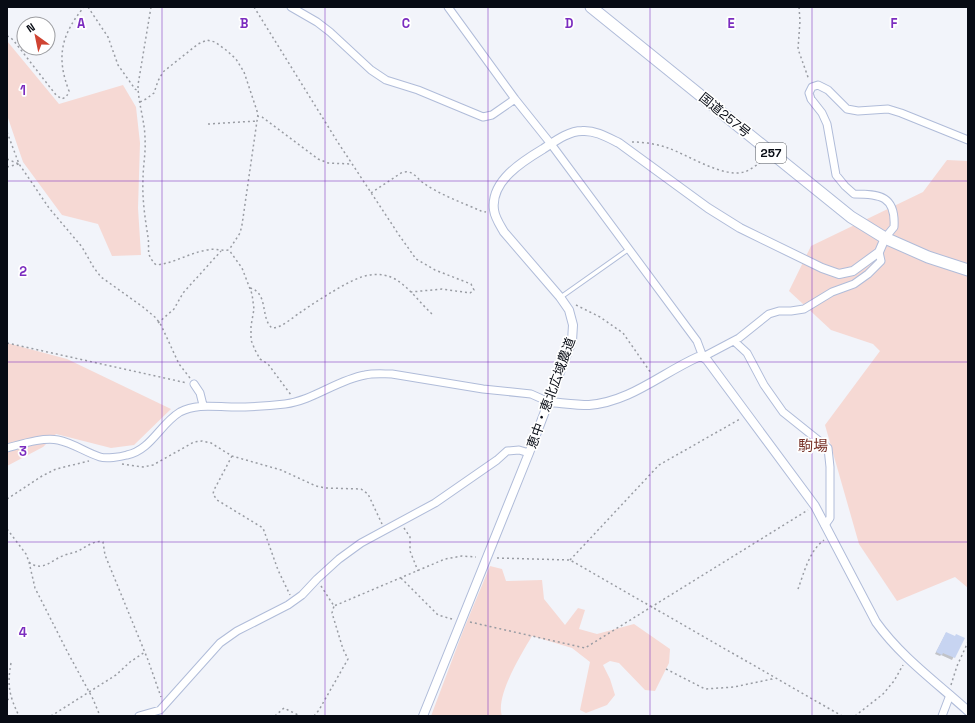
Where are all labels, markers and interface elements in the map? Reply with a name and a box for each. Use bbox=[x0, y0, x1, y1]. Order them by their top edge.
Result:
text: A bbox=[77, 15, 86, 32]
text: B bbox=[240, 15, 249, 32]
text: C bbox=[402, 15, 410, 32]
text: D bbox=[565, 15, 574, 32]
text: E bbox=[727, 15, 735, 32]
text: F bbox=[891, 15, 898, 32]
north arrow bbox=[16, 16, 56, 56]
text: N bbox=[24, 20, 37, 35]
text: 1 bbox=[20, 82, 26, 99]
street label: 国道257号 bbox=[696, 89, 754, 141]
road number: 257 bbox=[756, 143, 786, 163]
text: 2 bbox=[19, 263, 27, 280]
street label: 恵中・恵北広域農道 bbox=[523, 335, 579, 451]
district label: 駒場 bbox=[798, 436, 828, 455]
text: 3 bbox=[19, 443, 27, 460]
text: 4 bbox=[19, 624, 27, 641]

